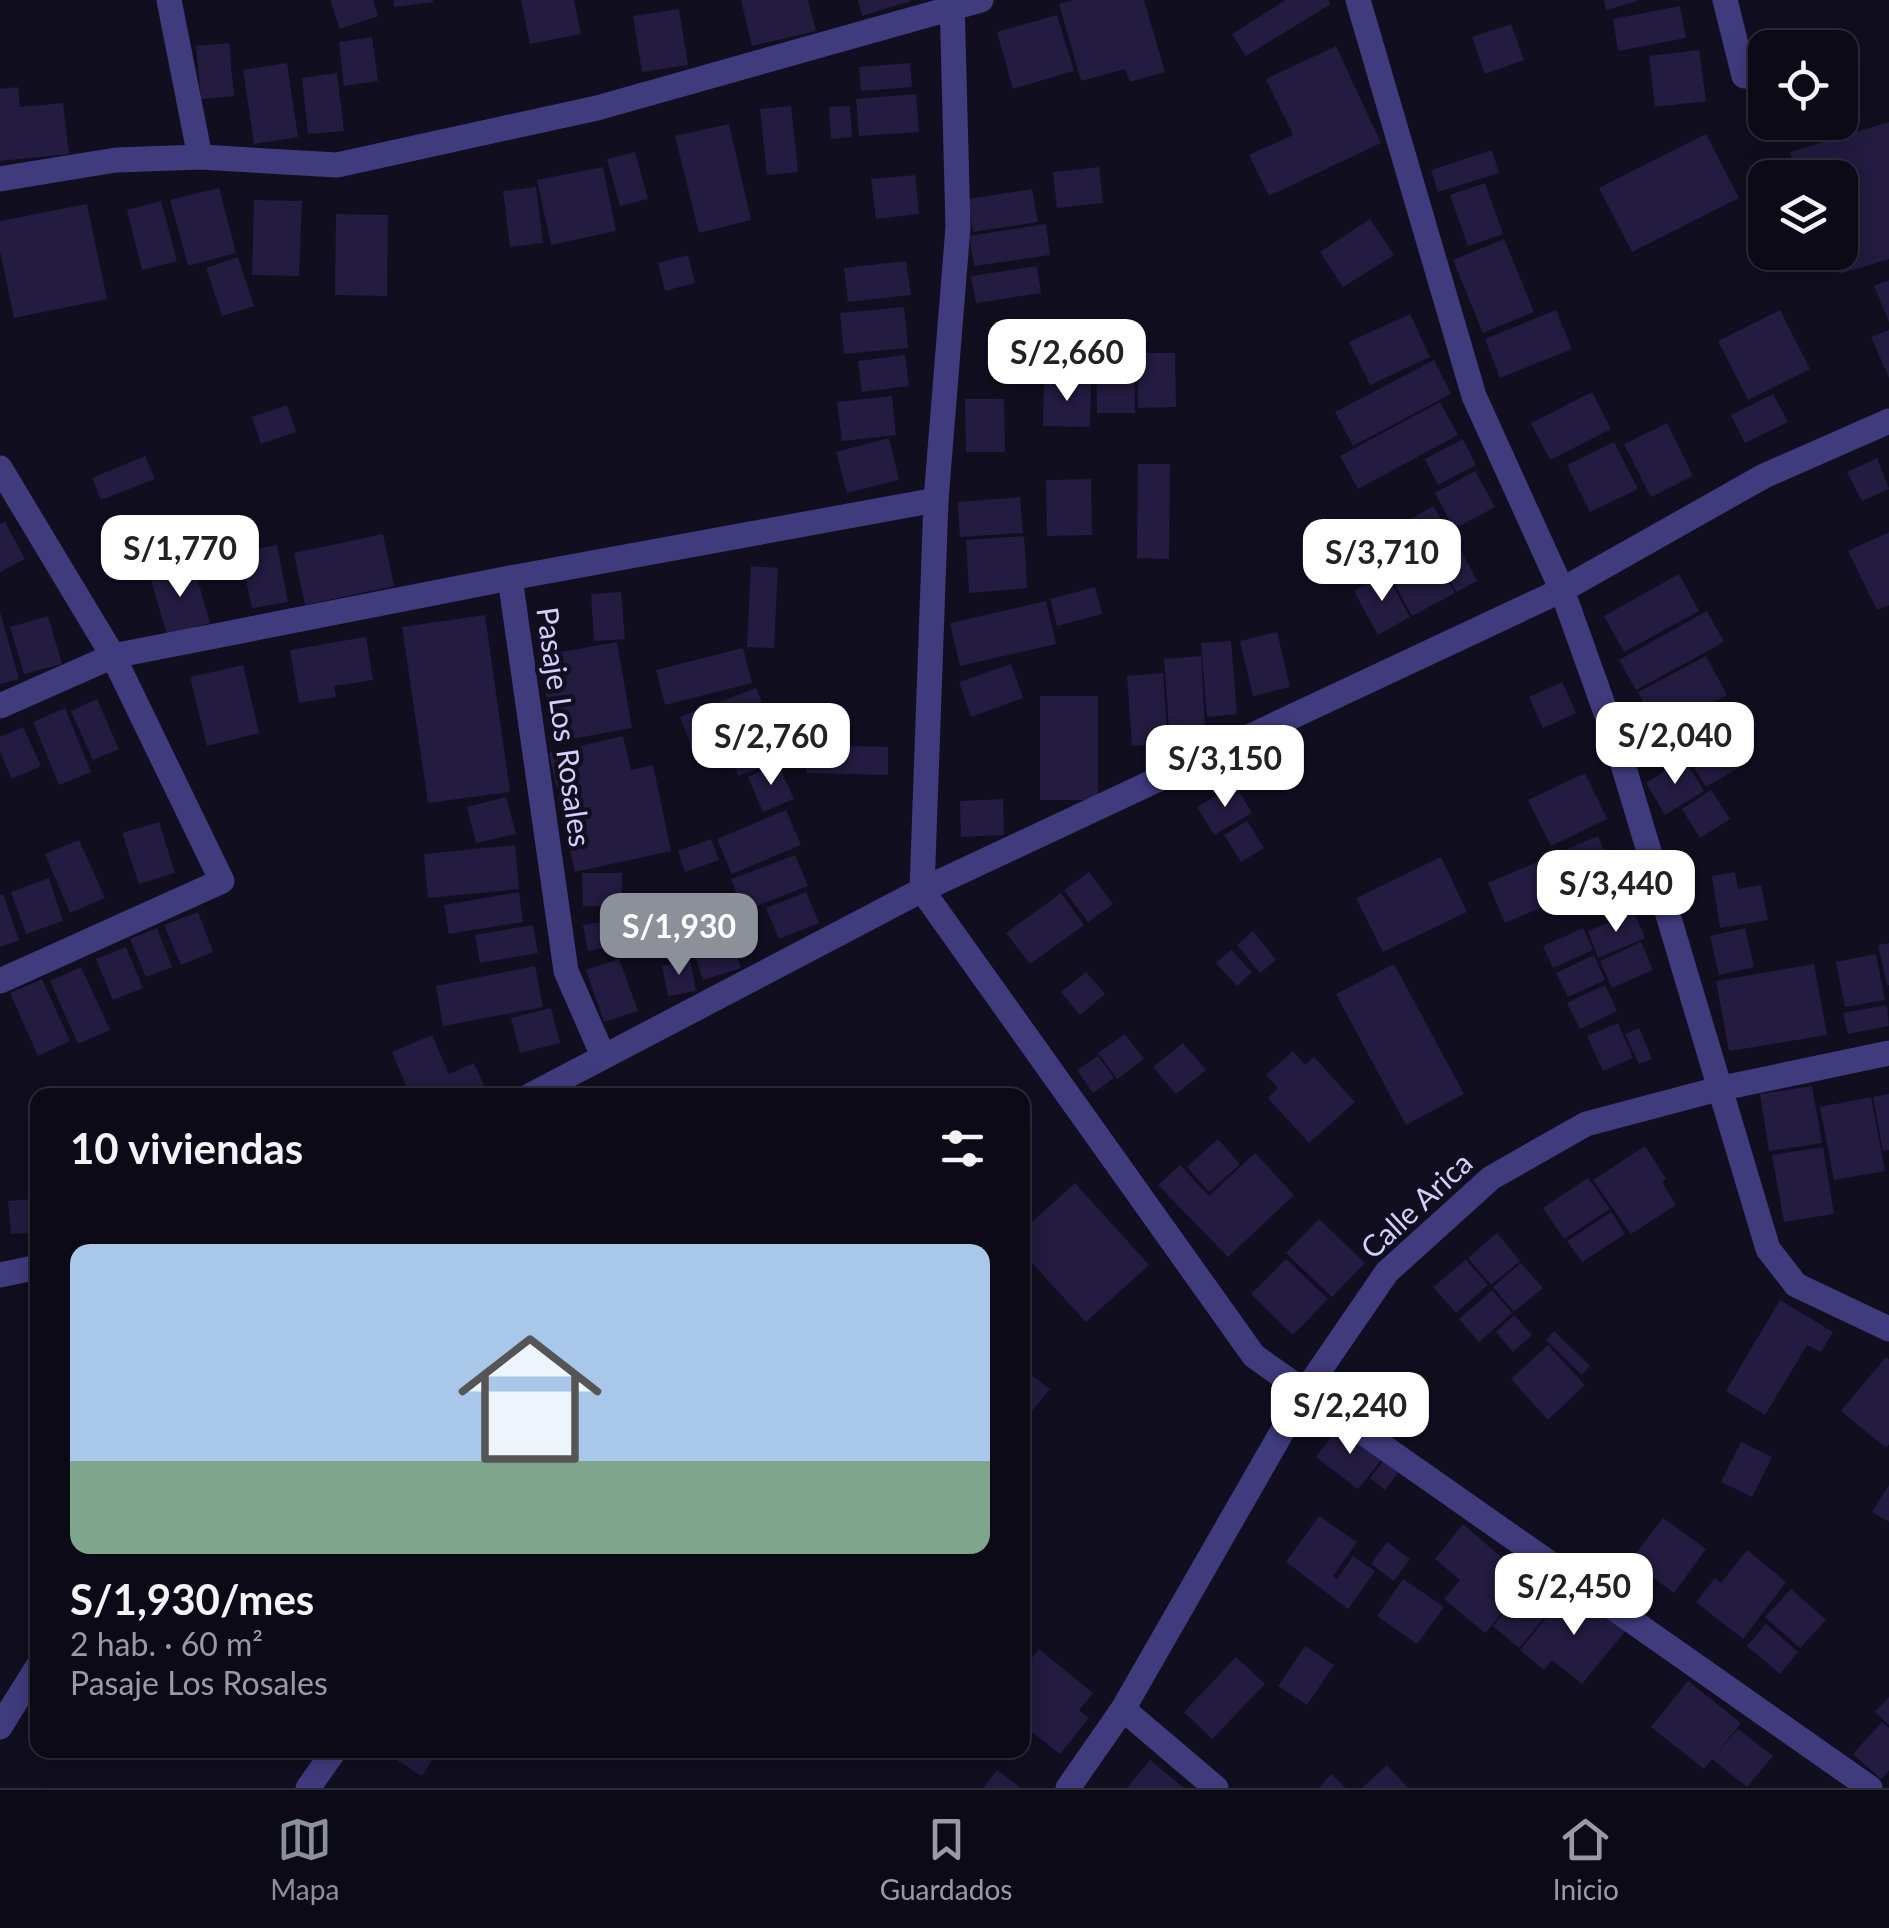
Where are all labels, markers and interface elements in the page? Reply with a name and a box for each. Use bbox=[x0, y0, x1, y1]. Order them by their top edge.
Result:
map controls bbox=[1748, 30, 1858, 270]
button: locate bbox=[1748, 30, 1858, 140]
button: layers bbox=[1748, 160, 1858, 270]
pin: S/2,660 bbox=[975, 319, 1159, 404]
text: S/2,660 bbox=[1010, 332, 1124, 371]
pin: S/1,770 bbox=[88, 515, 272, 600]
pin: S/3,710 bbox=[1290, 519, 1474, 604]
text: S/1,770 bbox=[123, 528, 237, 567]
text: S/3,710 bbox=[1325, 532, 1439, 571]
street label: Pasaje Los Rosales bbox=[530, 605, 600, 849]
pin: S/2,040 bbox=[1583, 702, 1767, 787]
pin: S/2,760 bbox=[679, 703, 863, 788]
text: S/2,040 bbox=[1618, 715, 1732, 754]
text: S/2,760 bbox=[714, 716, 828, 755]
pin: S/3,150 bbox=[1133, 725, 1317, 810]
text: S/3,150 bbox=[1168, 738, 1282, 777]
pin: S/3,440 bbox=[1524, 850, 1708, 935]
text: S/3,440 bbox=[1559, 863, 1673, 902]
pin: S/1,930 bbox=[587, 893, 771, 978]
text: S/1,930 bbox=[622, 906, 736, 945]
icon: filters bbox=[935, 1121, 990, 1176]
text: 10 viviendas bbox=[70, 1123, 303, 1173]
street label: Calle Arica bbox=[1352, 1144, 1479, 1265]
icon: home bbox=[440, 1309, 620, 1489]
pin: S/2,240 bbox=[1258, 1372, 1442, 1457]
text: S/2,240 bbox=[1293, 1385, 1407, 1424]
pin: S/2,450 bbox=[1482, 1553, 1666, 1638]
text: S/2,450 bbox=[1517, 1566, 1631, 1605]
text: S/1,930/mes bbox=[70, 1574, 314, 1624]
text: 2 hab. · 60 m² bbox=[70, 1624, 263, 1663]
text: Pasaje Los Rosales bbox=[70, 1663, 328, 1702]
tab: Mapa bbox=[270, 1812, 339, 1906]
tab: Guardados bbox=[880, 1812, 1012, 1906]
tab: Inicio bbox=[1553, 1812, 1619, 1906]

